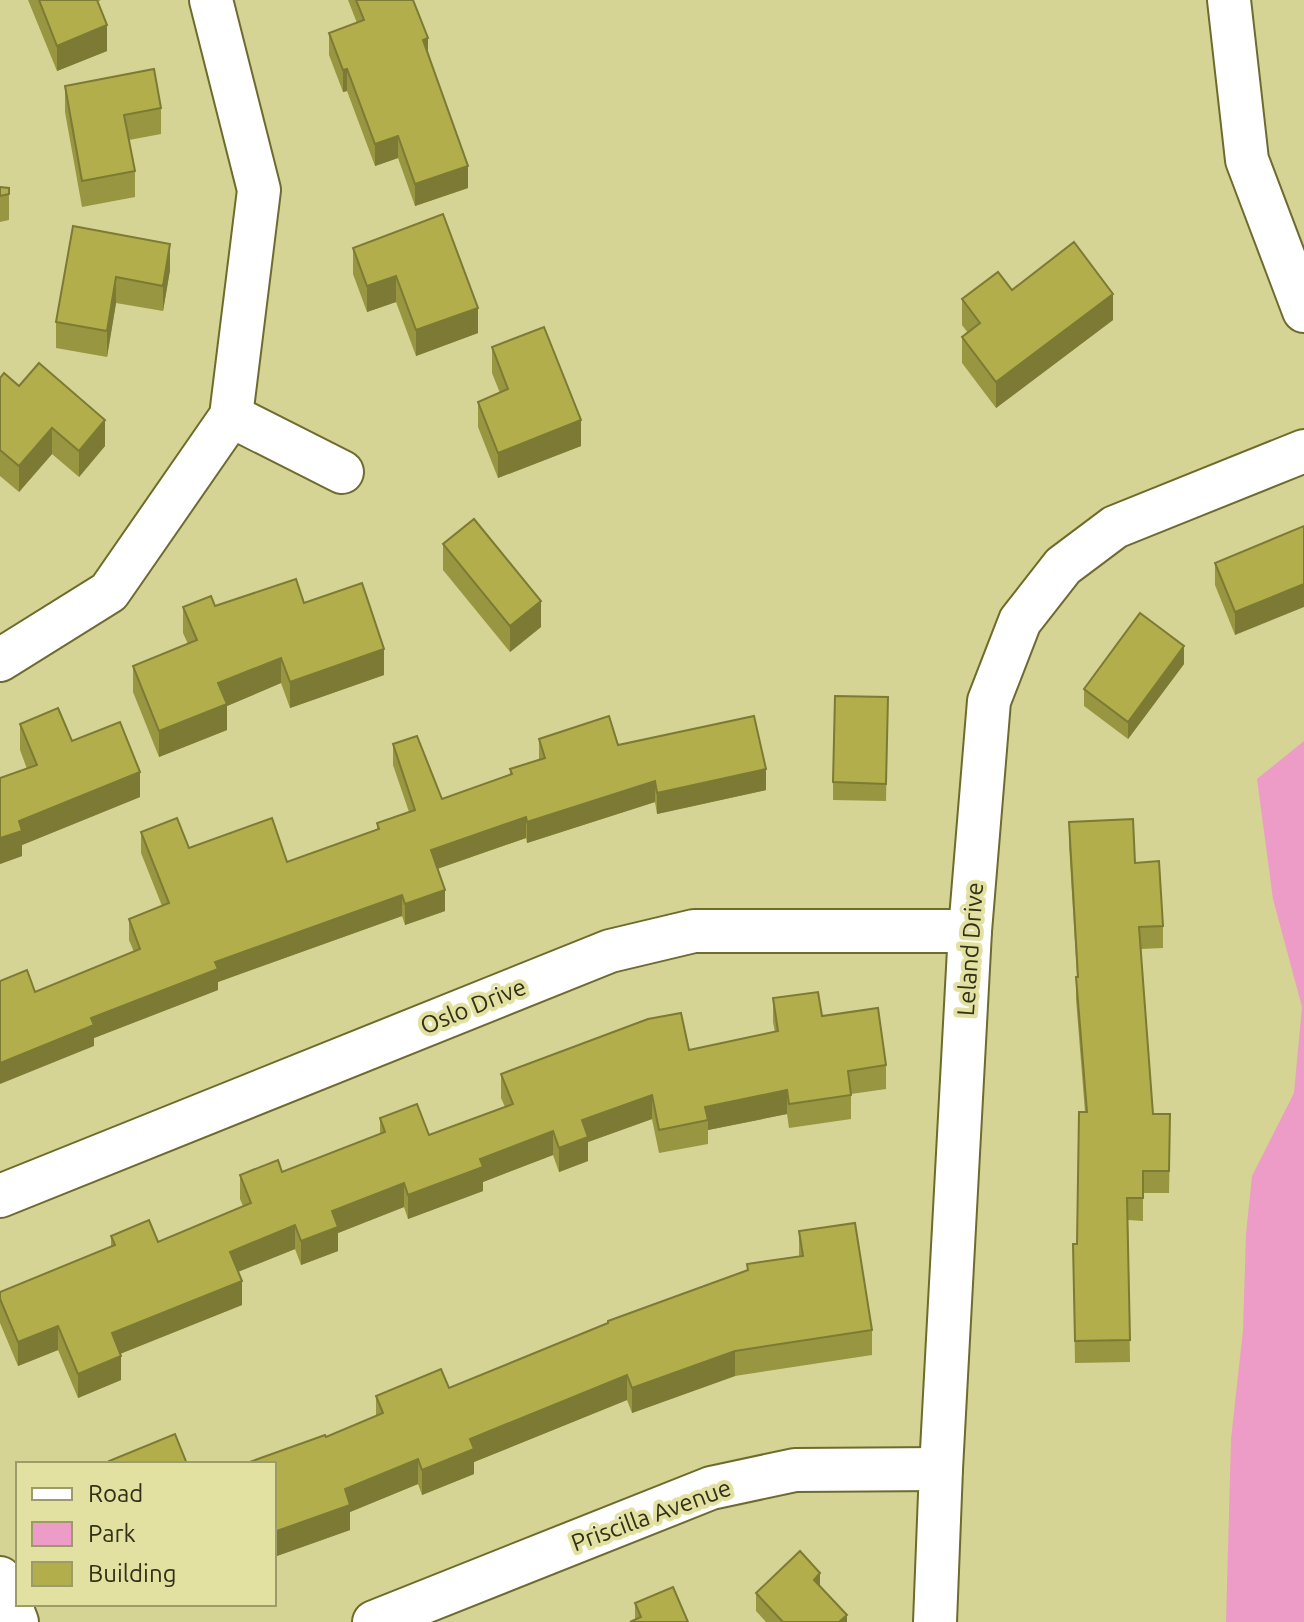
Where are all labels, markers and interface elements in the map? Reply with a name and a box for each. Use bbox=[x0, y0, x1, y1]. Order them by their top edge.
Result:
street label: Leland Drive bbox=[952, 881, 988, 1017]
street label: Oslo Drive bbox=[416, 973, 530, 1039]
legend bbox=[16, 1462, 276, 1606]
street label: Priscilla Avenue bbox=[567, 1474, 735, 1556]
text: Road bbox=[88, 1480, 143, 1507]
text: Park bbox=[88, 1520, 136, 1547]
text: Building bbox=[88, 1560, 176, 1587]

